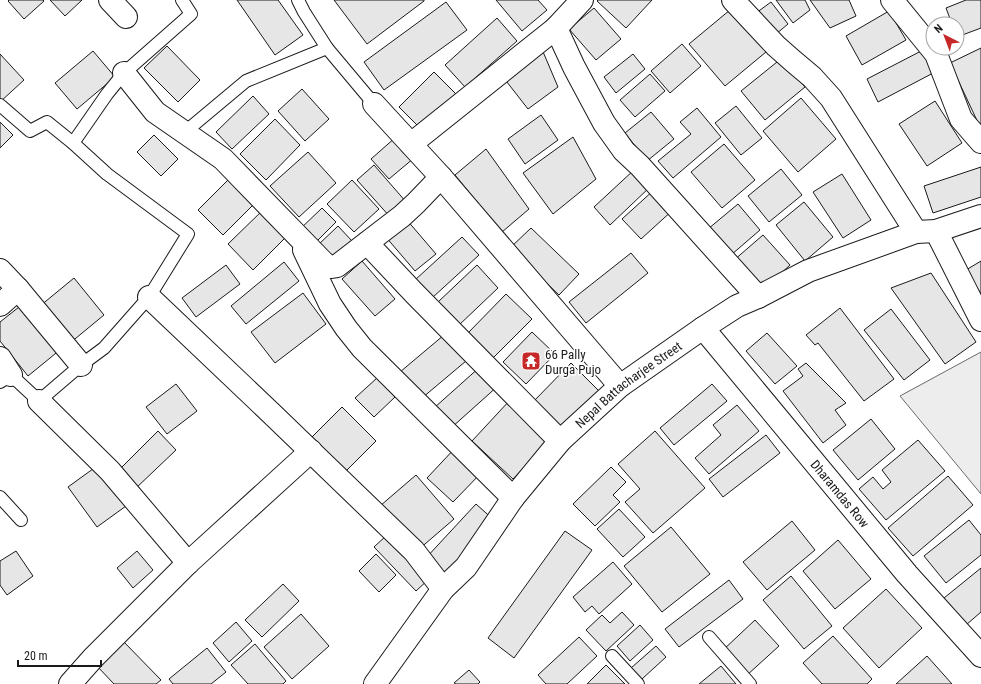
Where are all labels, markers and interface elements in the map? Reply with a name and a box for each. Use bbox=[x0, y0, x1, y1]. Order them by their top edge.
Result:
north arrow bbox=[925, 16, 965, 56]
text: N bbox=[932, 22, 946, 36]
street label: Nepal Battacharjee Street bbox=[572, 338, 684, 431]
place label: 66 Pally Durga Pujo bbox=[545, 347, 601, 377]
temple icon: 66 Pally Durga Pujo bbox=[520, 350, 542, 372]
street label: Dharamdas Row bbox=[808, 457, 873, 531]
scale bar bbox=[18, 642, 101, 668]
text: 20 m bbox=[24, 649, 48, 663]

